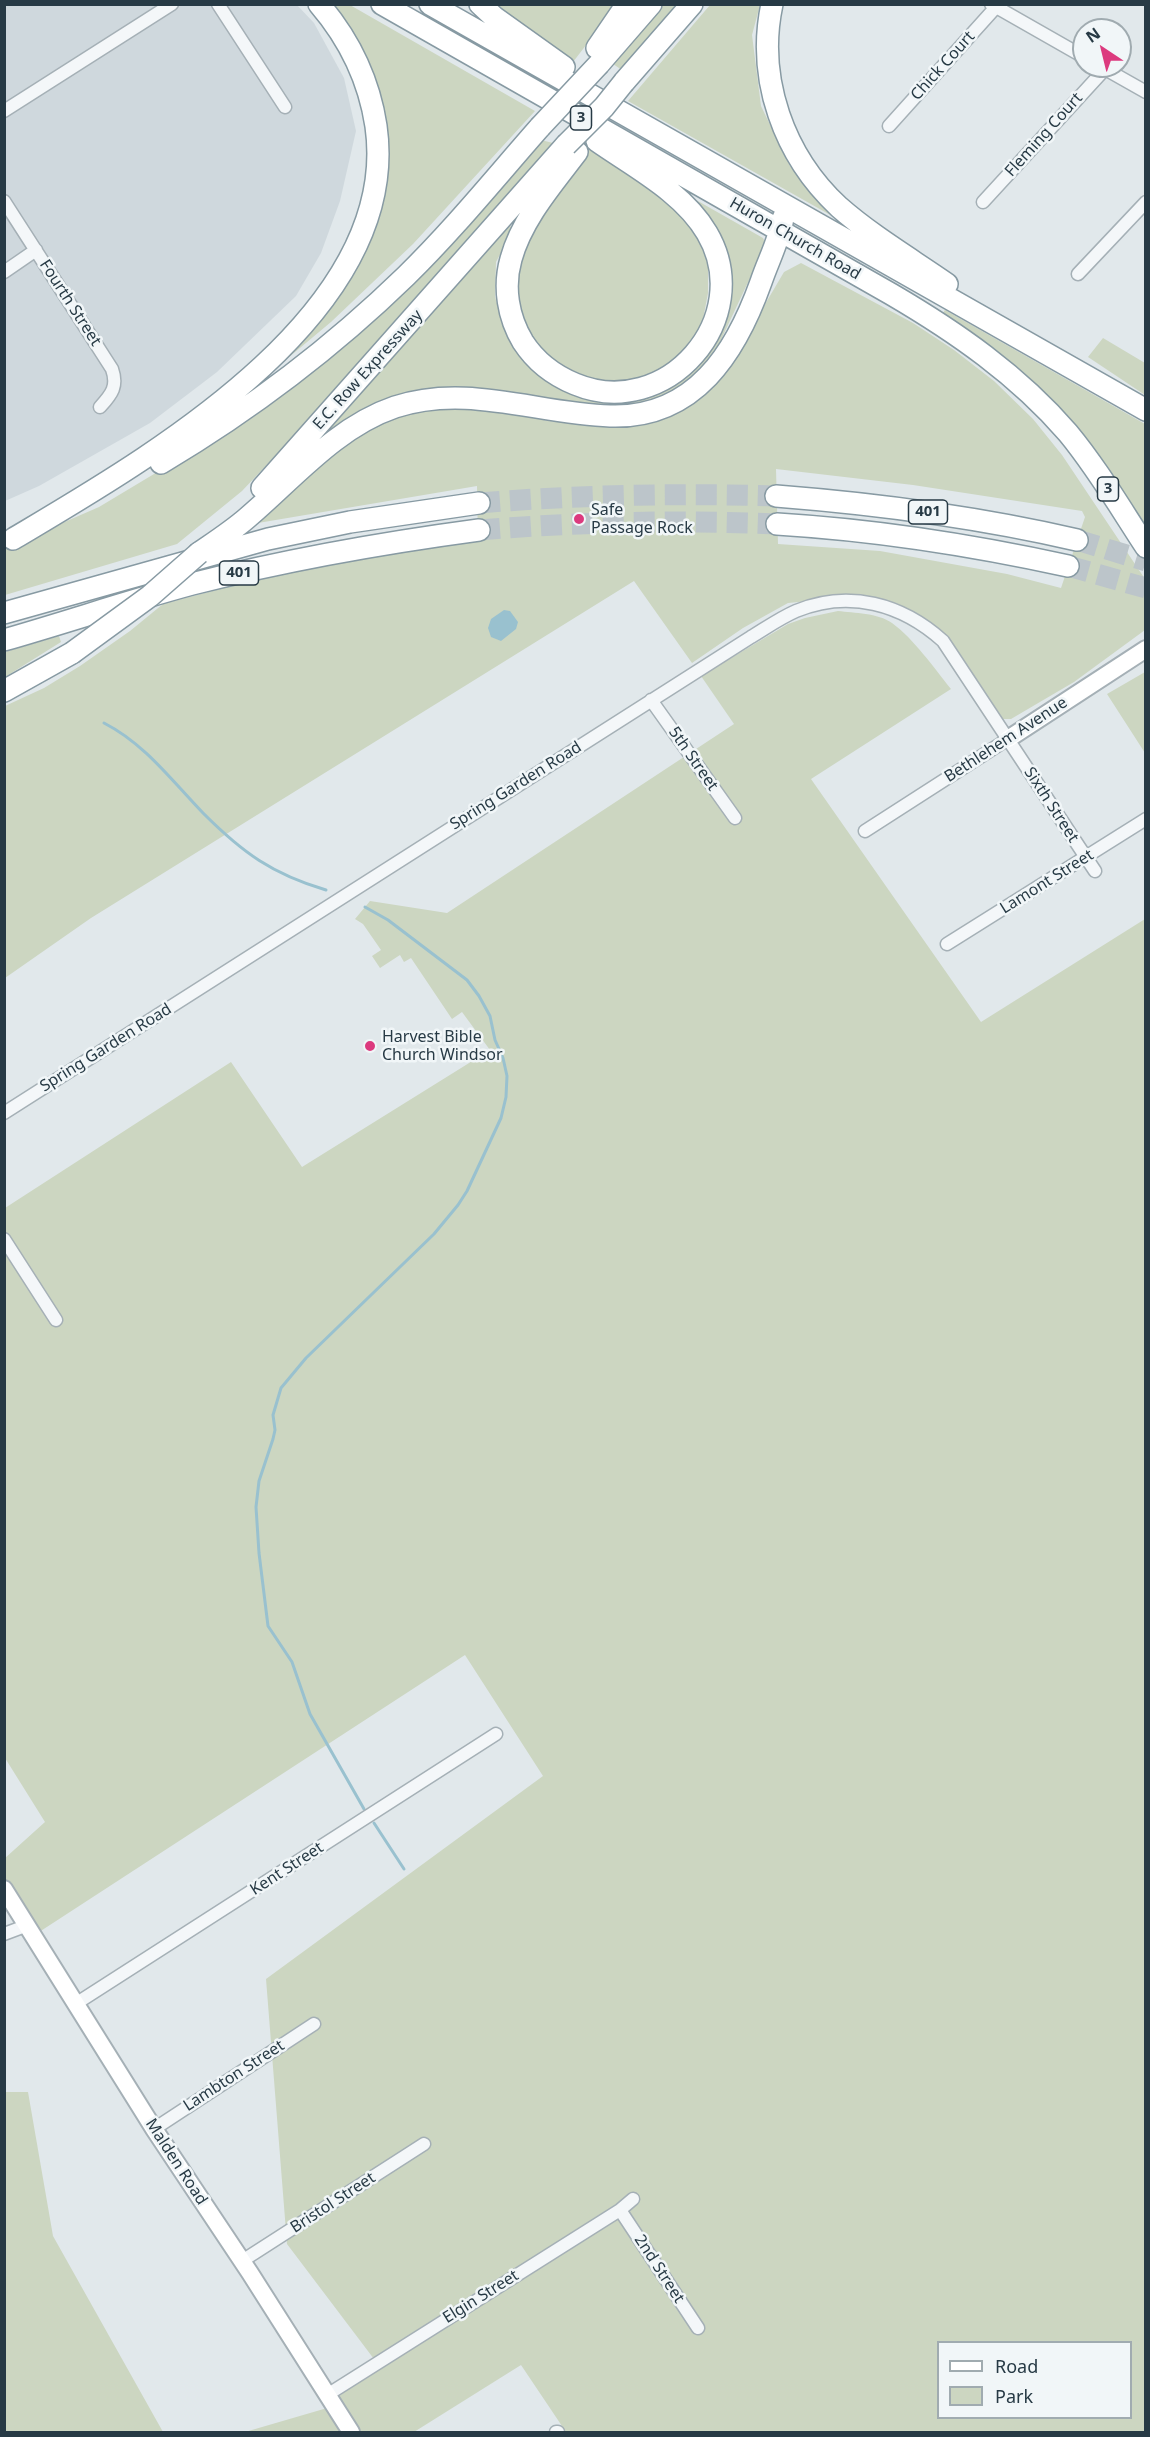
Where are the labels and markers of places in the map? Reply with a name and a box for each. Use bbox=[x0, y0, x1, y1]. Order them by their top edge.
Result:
place label: Safe Passage Rock bbox=[591, 500, 693, 538]
marker: Safe Passage Rock bbox=[572, 512, 586, 526]
place label: Harvest Bible Church Windsor bbox=[382, 1027, 503, 1065]
marker: Harvest Bible Church Windsor bbox=[363, 1039, 377, 1053]

